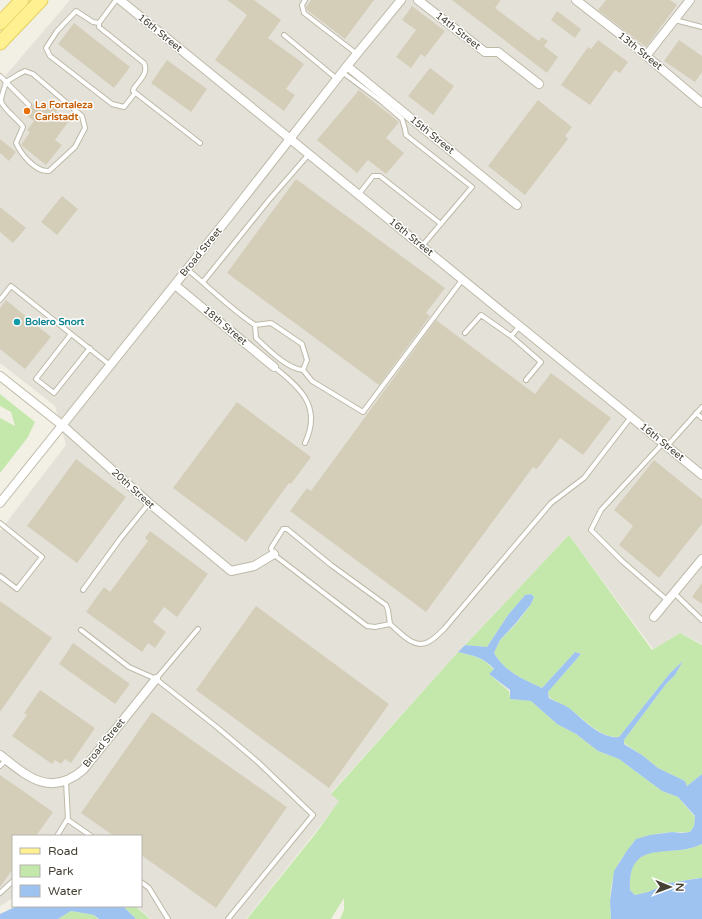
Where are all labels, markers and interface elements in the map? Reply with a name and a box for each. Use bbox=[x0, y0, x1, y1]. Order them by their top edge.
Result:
street label: 14th Street bbox=[433, 10, 483, 52]
street label: 16th Street bbox=[135, 11, 185, 55]
street label: 13th Street bbox=[615, 29, 665, 73]
place label: La Fortaleza Carlstadt bbox=[35, 99, 93, 123]
marker: La Fortaleza Carlstadt bbox=[22, 106, 32, 116]
street label: 15th Street bbox=[407, 113, 457, 157]
street label: 16th Street bbox=[386, 215, 436, 259]
street label: Broad Street bbox=[178, 225, 225, 279]
street label: 18th Street bbox=[201, 304, 250, 348]
place label: Bolero Snort bbox=[25, 316, 85, 328]
marker: Bolero Snort bbox=[12, 317, 22, 327]
street label: 16th Street bbox=[637, 420, 687, 464]
street label: 20th Street bbox=[109, 467, 157, 512]
street label: Broad Street bbox=[81, 716, 128, 770]
legend bbox=[12, 835, 142, 907]
text: Road bbox=[48, 844, 78, 858]
text: Park bbox=[48, 864, 74, 878]
north arrow bbox=[650, 867, 690, 907]
text: N bbox=[673, 883, 686, 892]
text: Water bbox=[48, 884, 83, 898]

